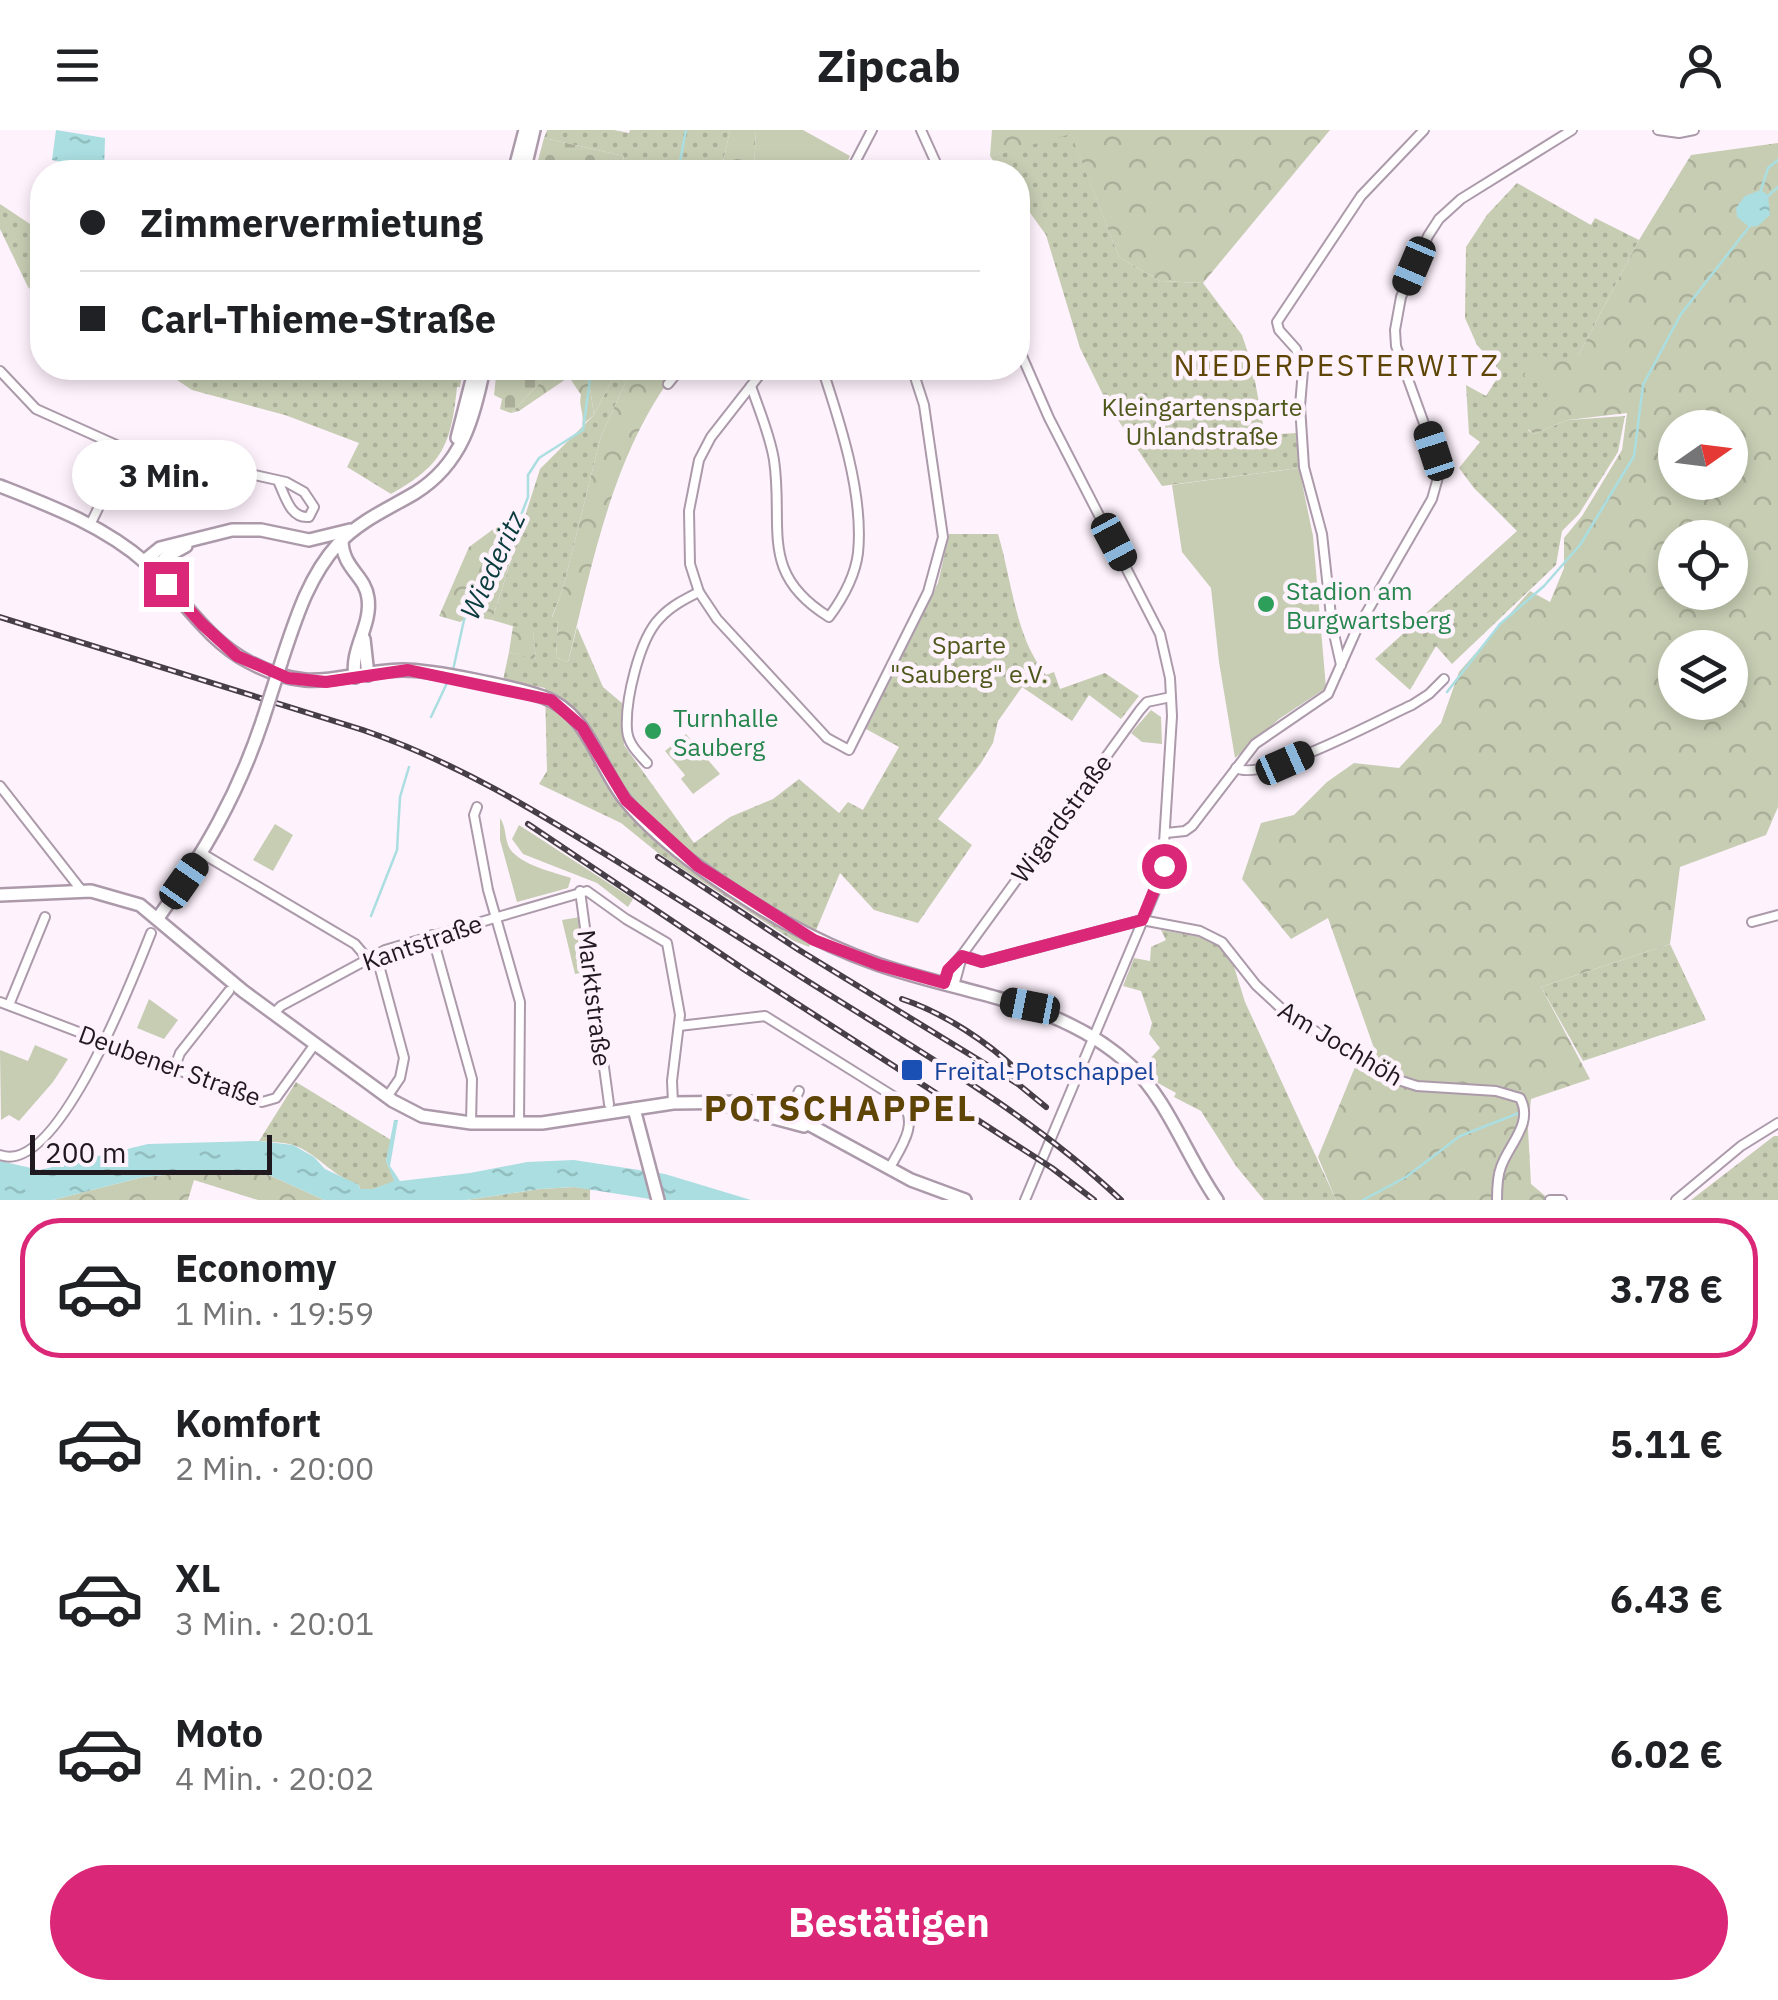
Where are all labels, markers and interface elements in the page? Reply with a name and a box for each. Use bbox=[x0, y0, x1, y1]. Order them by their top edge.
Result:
text: Zipcab bbox=[817, 36, 961, 94]
icon: menu bbox=[50, 38, 105, 93]
icon: person bbox=[1673, 38, 1728, 93]
text: Zimmervermietung bbox=[140, 198, 483, 247]
car bbox=[1388, 233, 1440, 299]
text: Carl-Thieme-Straße bbox=[140, 294, 496, 343]
district label: NIEDERPESTERWITZ bbox=[1174, 345, 1500, 384]
park label: Kleingartensparte Uhlandstraße bbox=[1102, 390, 1302, 452]
north arrow bbox=[1658, 410, 1748, 500]
map controls bbox=[1658, 410, 1748, 720]
car bbox=[1410, 418, 1458, 484]
callout: 3 Min. bbox=[74, 439, 258, 509]
text: 3 Min. bbox=[119, 454, 210, 496]
water label: Wiederitz bbox=[451, 504, 533, 625]
car bbox=[1087, 508, 1141, 576]
button: locate bbox=[1658, 520, 1748, 610]
route end bbox=[144, 562, 189, 607]
place label: Stadion am Burgwartsberg bbox=[1286, 574, 1451, 636]
marker: Stadion am Burgwartsberg bbox=[1255, 593, 1277, 615]
park label: Sparte "Sauberg" e.V. bbox=[890, 628, 1048, 690]
button: layers bbox=[1658, 630, 1748, 720]
place label: Turnhalle Sauberg bbox=[673, 701, 778, 763]
marker: Turnhalle Sauberg bbox=[642, 720, 664, 742]
car bbox=[1251, 737, 1319, 789]
street label: Wigardstraße bbox=[1003, 747, 1119, 889]
route start bbox=[1142, 844, 1187, 889]
car bbox=[155, 848, 213, 914]
street label: Kantstraße bbox=[358, 906, 486, 978]
street label: Marktstraße bbox=[570, 928, 620, 1068]
car bbox=[998, 986, 1062, 1026]
street label: Am Jochhöh bbox=[1273, 993, 1409, 1093]
street label: Deubener Straße bbox=[74, 1017, 266, 1113]
place label: Freital-Potschappel bbox=[934, 1054, 1155, 1087]
marker: Freital-Potschappel bbox=[899, 1057, 925, 1083]
district label: POTSCHAPPEL bbox=[704, 1085, 978, 1131]
scale bar bbox=[30, 1130, 272, 1174]
text: 200 m bbox=[45, 1134, 126, 1171]
icon: car bbox=[55, 1243, 145, 1333]
text: Economy bbox=[175, 1243, 337, 1292]
text: 3.78 € bbox=[1610, 1264, 1723, 1313]
text: 1 Min. · 19:59 bbox=[175, 1292, 374, 1334]
icon: car bbox=[55, 1398, 145, 1488]
text: Komfort bbox=[175, 1398, 321, 1447]
text: 5.11 € bbox=[1610, 1419, 1723, 1468]
text: 2 Min. · 20:00 bbox=[175, 1447, 374, 1489]
icon: car bbox=[55, 1553, 145, 1643]
text: XL bbox=[175, 1553, 221, 1602]
text: 6.43 € bbox=[1610, 1574, 1723, 1623]
text: 3 Min. · 20:01 bbox=[175, 1602, 374, 1644]
icon: car bbox=[55, 1708, 145, 1798]
text: Moto bbox=[175, 1708, 263, 1757]
text: 6.02 € bbox=[1610, 1729, 1723, 1778]
text: 4 Min. · 20:02 bbox=[175, 1757, 374, 1799]
button: Bestätigen bbox=[50, 1865, 1728, 1980]

